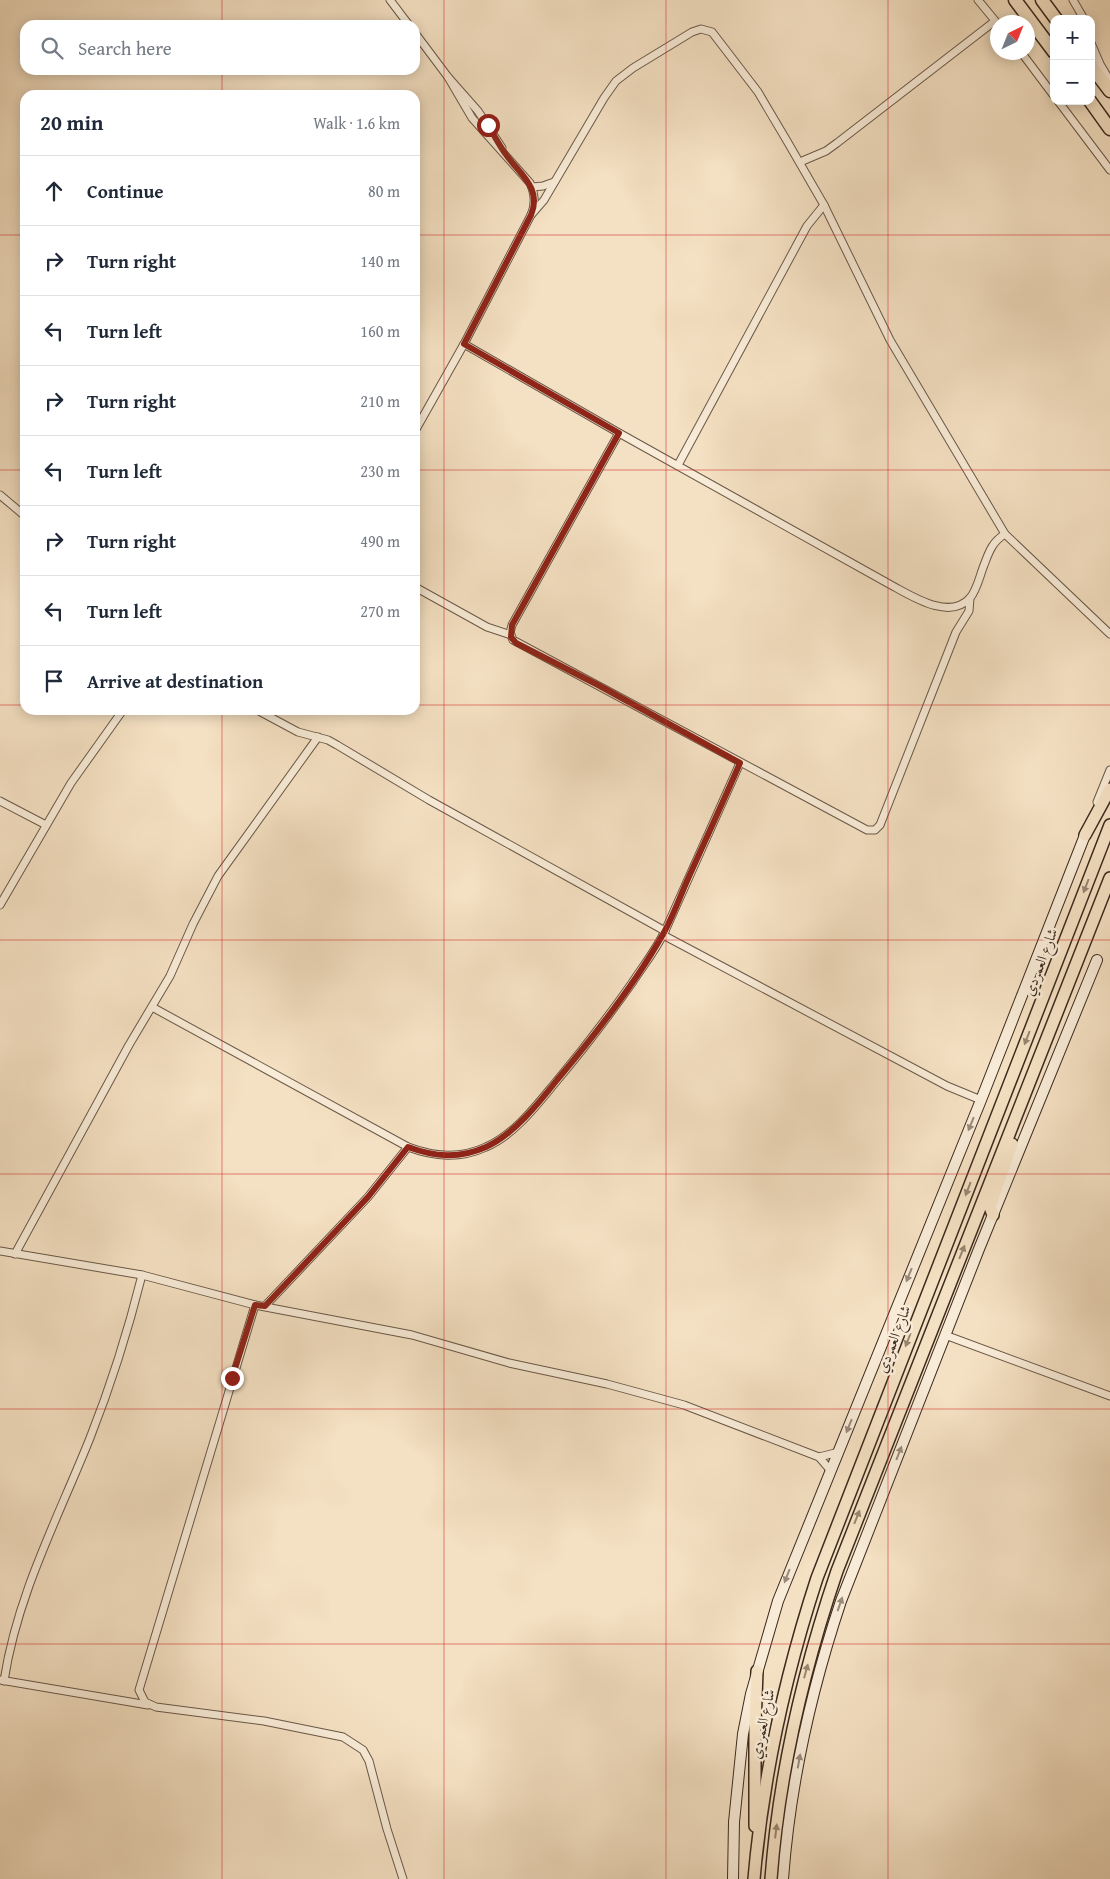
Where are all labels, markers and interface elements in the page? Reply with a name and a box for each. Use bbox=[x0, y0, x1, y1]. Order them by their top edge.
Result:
north arrow bbox=[990, 15, 1035, 60]
map controls bbox=[1050, 15, 1095, 105]
button: + bbox=[1050, 15, 1095, 60]
search box bbox=[20, 20, 420, 75]
icon: search bbox=[38, 34, 66, 62]
text: Search here bbox=[78, 34, 172, 62]
button: − bbox=[1050, 60, 1095, 105]
text: 20 min bbox=[40, 107, 103, 138]
text: Walk · 1.6 km bbox=[313, 111, 400, 135]
route start bbox=[477, 114, 500, 137]
icon: ahead bbox=[40, 177, 68, 205]
text: Continue bbox=[87, 177, 164, 205]
text: 80 m bbox=[368, 179, 400, 203]
icon: right bbox=[40, 247, 68, 275]
text: Turn right bbox=[87, 247, 176, 275]
text: 140 m bbox=[360, 249, 400, 273]
icon: left bbox=[40, 317, 68, 345]
text: Turn left bbox=[87, 317, 162, 345]
text: 160 m bbox=[360, 319, 400, 343]
icon: right bbox=[40, 387, 68, 415]
text: Turn right bbox=[87, 387, 176, 415]
text: 210 m bbox=[360, 389, 400, 413]
icon: left bbox=[40, 457, 68, 485]
text: Turn left bbox=[87, 457, 162, 485]
text: 230 m bbox=[360, 459, 400, 483]
icon: right bbox=[40, 527, 68, 555]
text: Turn right bbox=[87, 527, 176, 555]
text: 490 m bbox=[360, 529, 400, 553]
icon: left bbox=[40, 597, 68, 625]
text: Turn left bbox=[87, 597, 162, 625]
text: 270 m bbox=[360, 599, 400, 623]
icon: arrive bbox=[40, 667, 68, 695]
text: Arrive at destination bbox=[87, 667, 263, 695]
one-way arrow bbox=[1082, 879, 1090, 894]
street label: شارع العمردي bbox=[1017, 925, 1065, 1000]
one-way arrow bbox=[1023, 1030, 1030, 1045]
one-way arrow bbox=[966, 1117, 974, 1131]
one-way arrow bbox=[963, 1182, 971, 1196]
one-way arrow bbox=[958, 1245, 966, 1259]
one-way arrow bbox=[905, 1267, 912, 1282]
street label: شارع العمردي bbox=[870, 1302, 918, 1377]
one-way arrow bbox=[904, 1333, 912, 1347]
route end bbox=[221, 1367, 244, 1390]
one-way arrow bbox=[845, 1419, 853, 1433]
one-way arrow bbox=[895, 1445, 903, 1460]
one-way arrow bbox=[853, 1509, 861, 1524]
one-way arrow bbox=[783, 1569, 791, 1583]
one-way arrow bbox=[837, 1597, 845, 1612]
one-way arrow bbox=[802, 1664, 810, 1679]
street label: شارع العمردي bbox=[744, 1687, 783, 1762]
one-way arrow bbox=[795, 1753, 803, 1769]
one-way arrow bbox=[772, 1822, 780, 1838]

